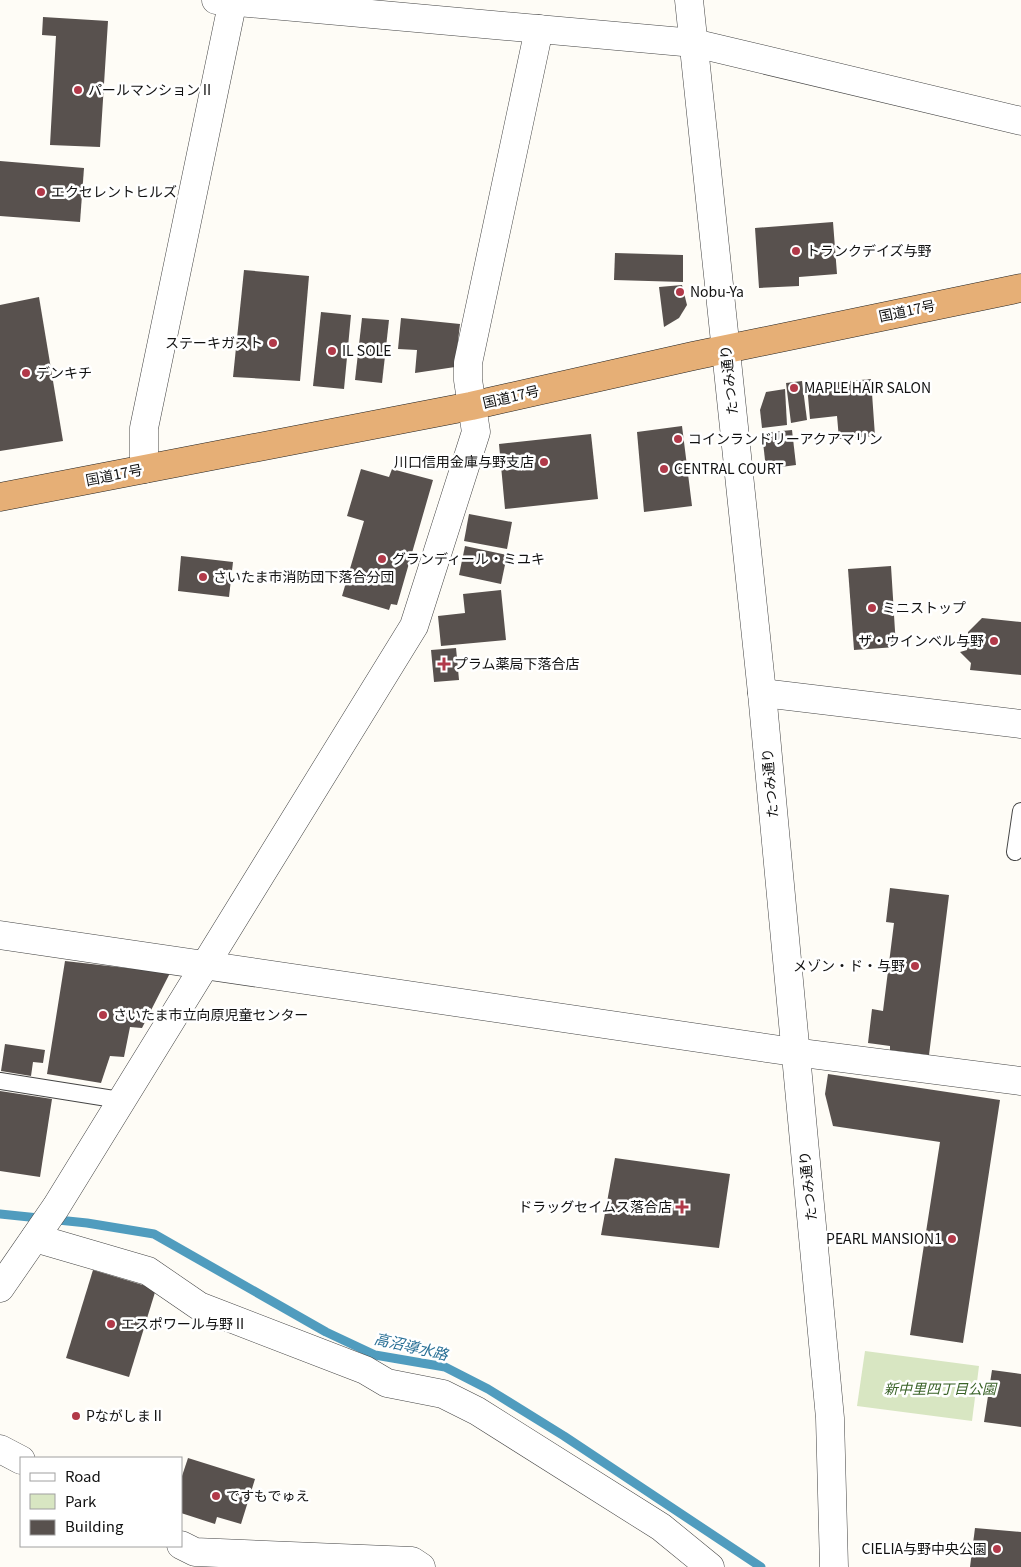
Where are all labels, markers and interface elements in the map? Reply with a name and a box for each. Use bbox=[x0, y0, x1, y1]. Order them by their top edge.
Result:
place label: パールマンションⅡ bbox=[88, 79, 214, 99]
marker: パールマンションⅡ bbox=[72, 84, 84, 96]
place label: エクセレントヒルズ bbox=[51, 181, 177, 201]
marker: エクセレントヒルズ bbox=[35, 186, 47, 198]
place label: トランクデイズ与野 bbox=[806, 240, 932, 260]
marker: トランクデイズ与野 bbox=[790, 245, 802, 257]
place label: Nobu-Ya bbox=[690, 281, 744, 301]
marker: Nobu-Ya bbox=[674, 286, 686, 298]
street label: 国道17号 bbox=[877, 294, 937, 326]
place label: ステーキガスト bbox=[165, 332, 263, 352]
marker: ステーキガスト bbox=[267, 337, 279, 349]
place label: IL SOLE bbox=[342, 340, 391, 360]
street label: たつみ通り bbox=[714, 344, 742, 416]
marker: IL SOLE bbox=[326, 345, 338, 357]
place label: デンキチ bbox=[36, 362, 92, 382]
marker: デンキチ bbox=[20, 367, 32, 379]
place label: MAPLE HAIR SALON bbox=[804, 377, 931, 397]
street label: 国道17号 bbox=[480, 380, 541, 412]
marker: MAPLE HAIR SALON bbox=[788, 382, 800, 394]
place label: コインランドリーアクアマリン bbox=[688, 428, 883, 448]
marker: コインランドリーアクアマリン bbox=[672, 433, 684, 445]
place label: 川口信用金庫与野支店 bbox=[394, 451, 534, 471]
marker: 川口信用金庫与野支店 bbox=[538, 456, 550, 468]
place label: CENTRAL COURT bbox=[674, 458, 784, 478]
street label: 国道17号 bbox=[84, 459, 144, 489]
marker: CENTRAL COURT bbox=[658, 463, 670, 475]
place label: グランディール・ミユキ bbox=[392, 548, 545, 568]
marker: グランディール・ミユキ bbox=[376, 553, 388, 565]
place label: さいたま市消防団下落合分団 bbox=[213, 566, 395, 586]
marker: さいたま市消防団下落合分団 bbox=[197, 571, 209, 583]
place label: ミニストップ bbox=[882, 597, 966, 617]
marker: ミニストップ bbox=[866, 602, 878, 614]
place label: ザ・ウインベル与野 bbox=[858, 630, 984, 650]
marker: ザ・ウインベル与野 bbox=[988, 635, 1000, 647]
place label: プラム薬局下落合店 bbox=[454, 653, 580, 673]
marker: プラム薬局下落合店 bbox=[438, 658, 450, 670]
street label: たつみ通り bbox=[756, 747, 782, 819]
place label: メゾン・ド・与野 bbox=[793, 955, 905, 975]
marker: メゾン・ド・与野 bbox=[909, 960, 921, 972]
place label: さいたま市立向原児童センター bbox=[113, 1004, 309, 1024]
marker: さいたま市立向原児童センター bbox=[97, 1009, 109, 1021]
street label: たつみ通り bbox=[793, 1150, 821, 1222]
place label: ドラッグセイムス落合店 bbox=[518, 1196, 672, 1216]
marker: ドラッグセイムス落合店 bbox=[676, 1201, 688, 1213]
place label: PEARL MANSION1 bbox=[826, 1228, 942, 1248]
marker: PEARL MANSION1 bbox=[946, 1233, 958, 1245]
place label: エスポワール与野Ⅱ bbox=[121, 1313, 247, 1333]
marker: エスポワール与野Ⅱ bbox=[105, 1318, 117, 1330]
water label: 高沼導水路 bbox=[372, 1327, 452, 1365]
park label: 新中里四丁目公園 bbox=[884, 1378, 998, 1398]
place label: PながしまⅡ bbox=[86, 1405, 165, 1425]
marker: PながしまⅡ bbox=[70, 1410, 82, 1422]
legend bbox=[20, 1457, 182, 1547]
text: Road bbox=[65, 1465, 101, 1486]
place label: ですもでゅえ bbox=[226, 1485, 309, 1505]
text: Park bbox=[65, 1490, 97, 1511]
marker: ですもでゅえ bbox=[210, 1490, 222, 1502]
text: Building bbox=[65, 1515, 124, 1536]
place label: CIELIA与野中央公園 bbox=[862, 1538, 987, 1558]
marker: CIELIA与野中央公園 bbox=[991, 1543, 1003, 1555]

